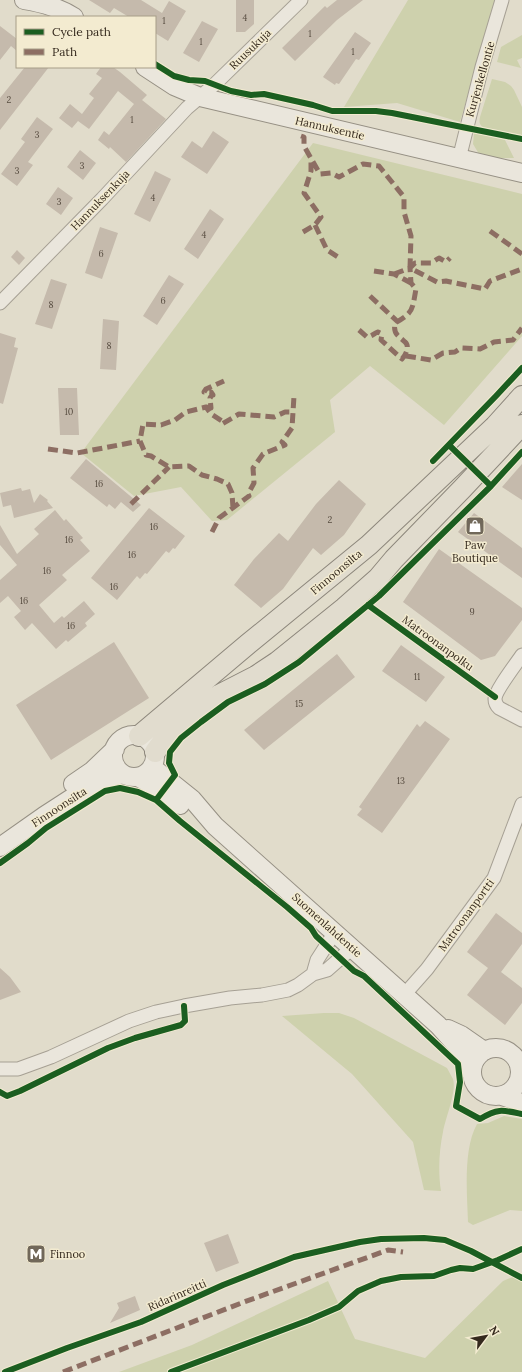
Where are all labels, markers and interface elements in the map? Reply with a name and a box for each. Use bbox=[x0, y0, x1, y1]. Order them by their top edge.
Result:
house number: 4 bbox=[243, 12, 248, 23]
house number: 1 bbox=[162, 15, 166, 26]
legend bbox=[16, 16, 156, 68]
text: Cycle path bbox=[52, 24, 111, 39]
street label: Ruusukuja bbox=[226, 25, 274, 72]
house number: 1 bbox=[308, 28, 312, 39]
house number: 1 bbox=[199, 36, 203, 47]
street label: Kurjenkellontie bbox=[462, 39, 498, 119]
text: Path bbox=[52, 44, 77, 59]
house number: 1 bbox=[351, 46, 355, 57]
house number: 2 bbox=[7, 94, 12, 105]
street label: Hannuksentie bbox=[294, 113, 366, 143]
house number: 1 bbox=[130, 114, 134, 125]
house number: 3 bbox=[34, 129, 40, 140]
house number: 3 bbox=[79, 160, 85, 171]
house number: 3 bbox=[14, 165, 20, 176]
street label: Hannuksenkuja bbox=[68, 167, 133, 233]
house number: 4 bbox=[151, 192, 156, 203]
house number: 3 bbox=[56, 196, 62, 207]
house number: 4 bbox=[202, 229, 207, 240]
house number: 6 bbox=[98, 248, 104, 259]
house number: 6 bbox=[160, 295, 166, 306]
house number: 8 bbox=[48, 299, 54, 310]
house number: 8 bbox=[106, 340, 112, 351]
house number: 10 bbox=[65, 406, 74, 417]
house number: 16 bbox=[95, 478, 103, 489]
house number: 2 bbox=[328, 514, 333, 525]
shop icon: Paw Boutique bbox=[464, 515, 486, 537]
house number: 16 bbox=[150, 521, 158, 532]
house number: 16 bbox=[65, 534, 73, 545]
place label: Paw Boutique bbox=[452, 538, 498, 565]
street label: Finnoonsilta bbox=[307, 546, 365, 598]
house number: 16 bbox=[128, 549, 136, 560]
house number: 16 bbox=[43, 565, 51, 576]
house number: 16 bbox=[110, 581, 118, 592]
house number: 16 bbox=[20, 595, 28, 606]
house number: 9 bbox=[469, 606, 475, 617]
street label: Matroonanpolku bbox=[399, 612, 477, 674]
house number: 16 bbox=[67, 620, 75, 631]
house number: 11 bbox=[414, 671, 420, 682]
house number: 15 bbox=[295, 698, 303, 709]
house number: 13 bbox=[397, 775, 405, 786]
street label: Finnoonsilta bbox=[29, 784, 90, 830]
street label: Matroonanportti bbox=[435, 876, 497, 954]
street label: Suomenlahdentie bbox=[289, 890, 365, 960]
metro station icon: Finnoo bbox=[25, 1243, 47, 1265]
place label: Finnoo bbox=[50, 1247, 85, 1261]
street label: Ridarinreitti bbox=[146, 1276, 208, 1314]
north arrow bbox=[466, 1316, 506, 1356]
text: N bbox=[486, 1323, 503, 1338]

